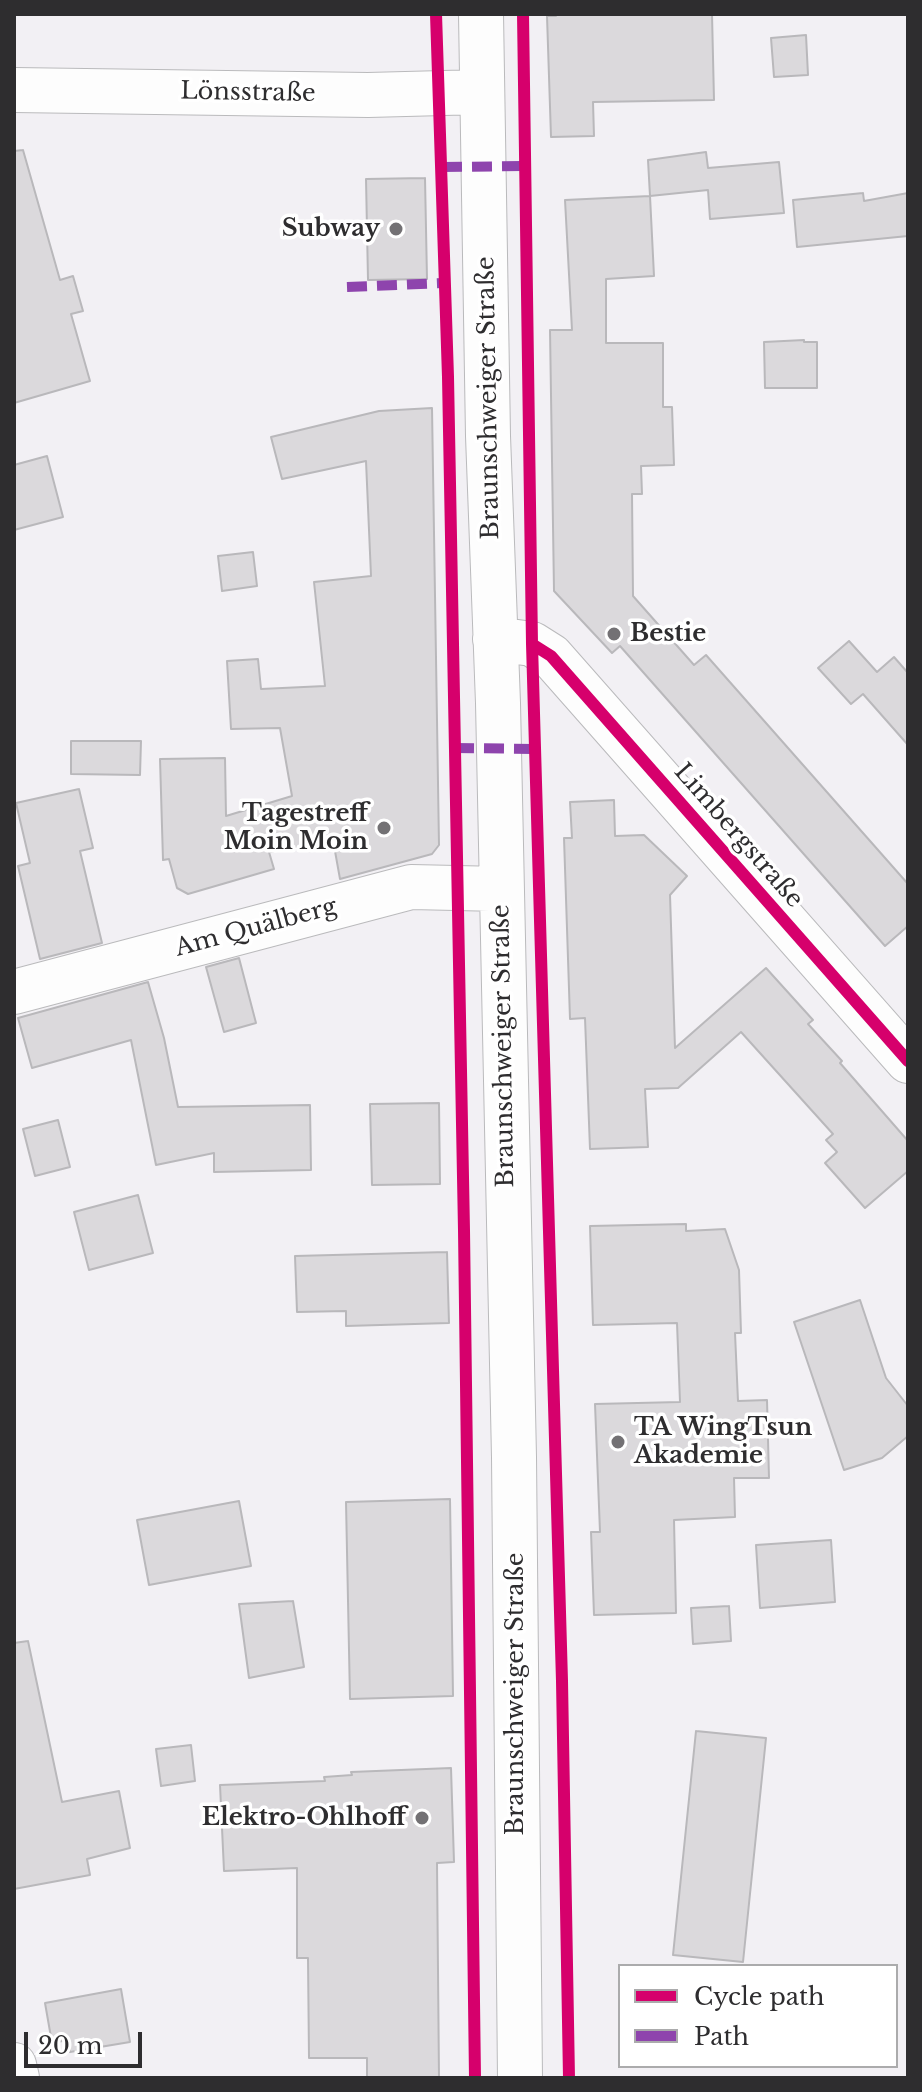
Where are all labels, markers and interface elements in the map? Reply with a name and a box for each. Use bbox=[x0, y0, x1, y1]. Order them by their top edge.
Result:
street label: Lönsstraße bbox=[180, 77, 316, 109]
place label: Subway bbox=[282, 215, 380, 243]
marker: Subway bbox=[387, 220, 405, 238]
street label: Braunschweiger Straße bbox=[472, 256, 506, 540]
place label: Bestie bbox=[630, 620, 706, 648]
marker: Bestie bbox=[605, 625, 623, 643]
street label: Limbergstraße bbox=[668, 758, 808, 914]
place label: Tagestreff Moin Moin bbox=[224, 800, 368, 856]
marker: Tagestreff Moin Moin bbox=[375, 819, 393, 837]
street label: Am Quälberg bbox=[172, 893, 340, 963]
street label: Braunschweiger Straße bbox=[487, 904, 521, 1188]
place label: TA WingTsun Akademie bbox=[634, 1414, 812, 1470]
marker: TA WingTsun Akademie bbox=[609, 1433, 627, 1451]
street label: Braunschweiger Straße bbox=[502, 1552, 530, 1836]
place label: Elektro-Ohlhoff bbox=[202, 1804, 406, 1832]
marker: Elektro-Ohlhoff bbox=[413, 1809, 431, 1827]
legend bbox=[618, 1964, 898, 2068]
text: Cycle path bbox=[694, 1982, 825, 2011]
scale bar bbox=[28, 2016, 146, 2066]
text: Path bbox=[694, 2022, 749, 2051]
text: 20 m bbox=[38, 2031, 103, 2060]

